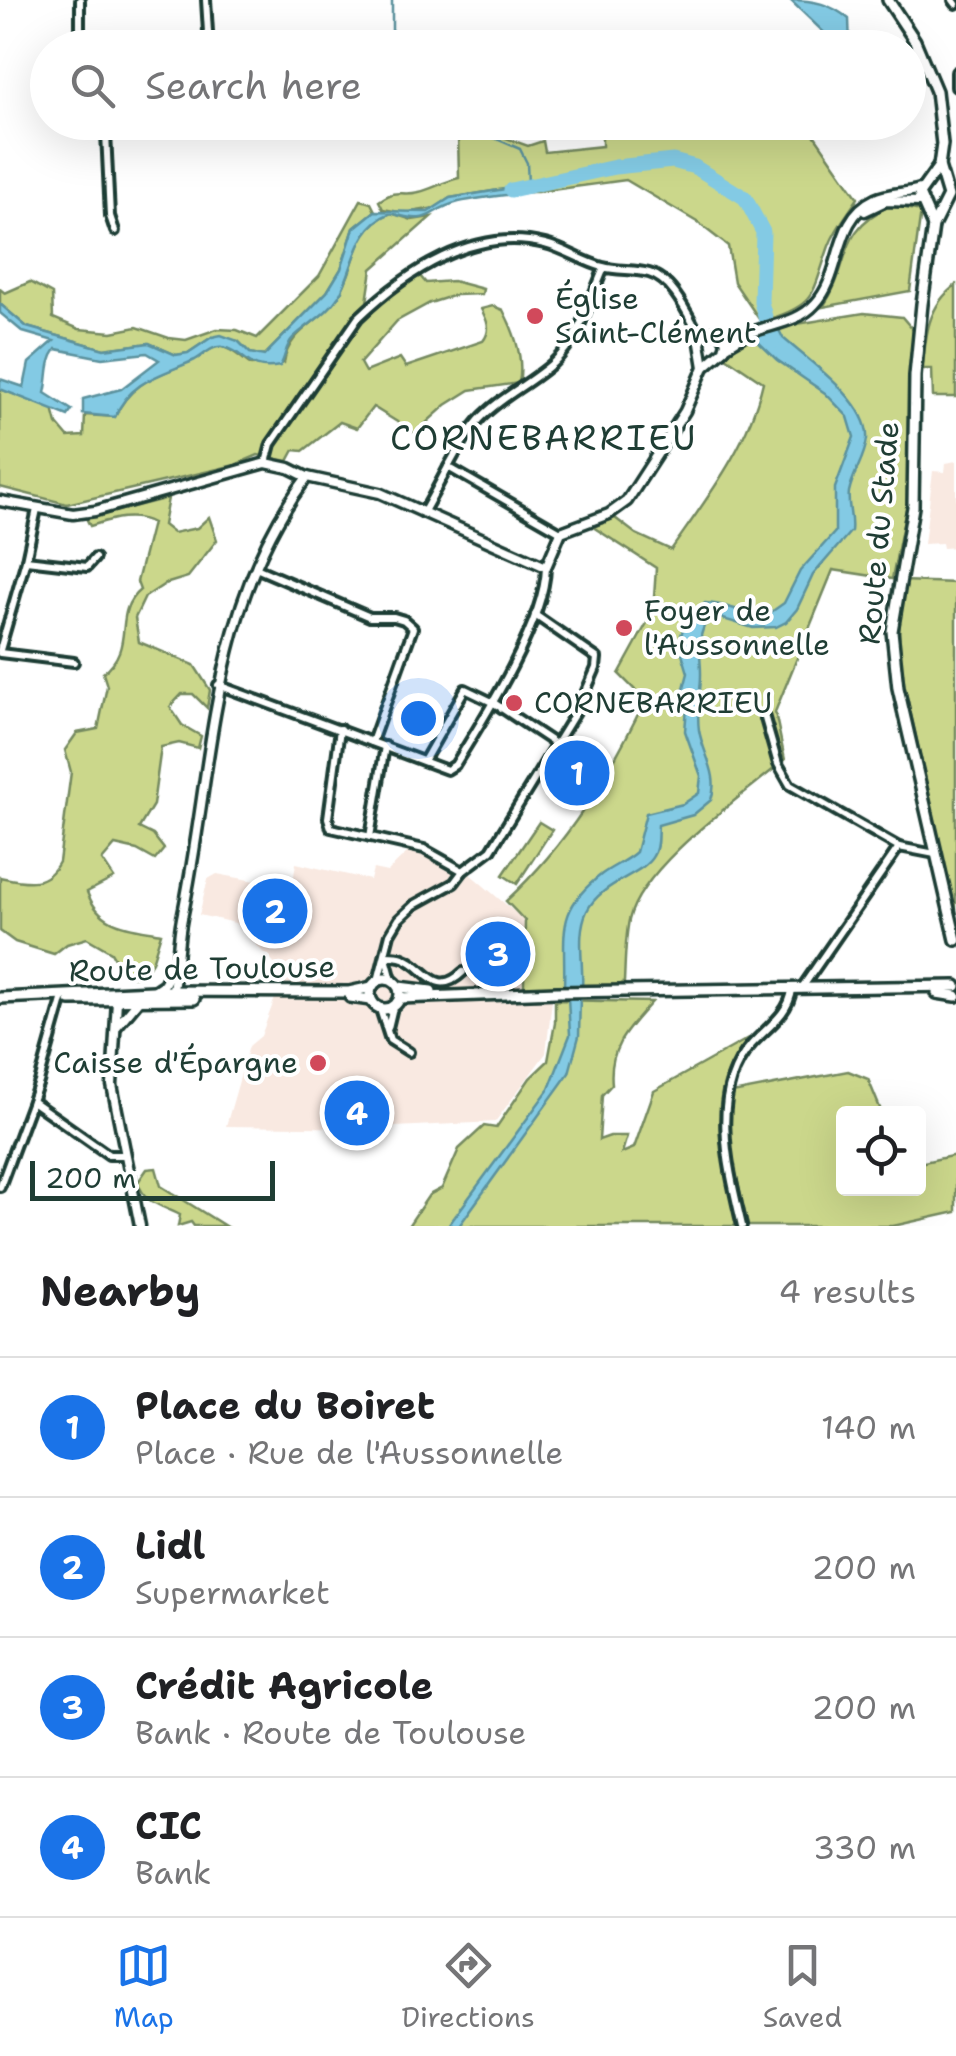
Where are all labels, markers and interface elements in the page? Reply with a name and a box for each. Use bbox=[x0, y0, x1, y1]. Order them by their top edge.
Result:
search box bbox=[30, 30, 926, 140]
icon: search bbox=[65, 58, 120, 113]
text: Search here bbox=[145, 60, 362, 111]
place label: Église Saint-Clément bbox=[555, 278, 757, 353]
marker: Église Saint-Clément bbox=[524, 305, 546, 327]
district label: CORNEBARRIEU bbox=[390, 414, 698, 461]
street label: Route du Stade bbox=[848, 420, 909, 646]
place label: Foyer de l'Aussonnelle bbox=[644, 590, 830, 665]
marker: Foyer de l'Aussonnelle bbox=[613, 617, 635, 639]
place label: CORNEBARRIEU bbox=[534, 682, 772, 723]
marker: CORNEBARRIEU bbox=[503, 692, 525, 714]
your location bbox=[393, 693, 444, 744]
pin: 1 bbox=[544, 736, 610, 810]
pin: 2 bbox=[242, 874, 308, 948]
pin: 3 bbox=[466, 916, 530, 992]
street label: Route de Toulouse bbox=[68, 946, 336, 991]
place label: Caisse d'Épargne bbox=[53, 1042, 298, 1083]
marker: Caisse d'Épargne bbox=[307, 1052, 329, 1074]
pin: 4 bbox=[324, 1076, 390, 1150]
map controls bbox=[836, 1106, 926, 1196]
button: locate bbox=[836, 1106, 926, 1196]
scale bar bbox=[30, 1156, 275, 1200]
text: 200 m bbox=[45, 1159, 136, 1197]
text: Nearby bbox=[40, 1263, 200, 1319]
text: 4 results bbox=[779, 1270, 916, 1313]
text: Place du Boiret bbox=[135, 1380, 435, 1431]
text: 1 bbox=[65, 1406, 80, 1449]
text: 140 m bbox=[821, 1406, 916, 1449]
text: Place · Rue de l'Aussonnelle bbox=[135, 1431, 563, 1474]
text: Lidl bbox=[135, 1520, 206, 1571]
text: 2 bbox=[61, 1546, 84, 1589]
text: 200 m bbox=[812, 1546, 916, 1589]
text: Supermarket bbox=[135, 1571, 330, 1614]
text: Crédit Agricole bbox=[135, 1660, 433, 1711]
text: 3 bbox=[61, 1686, 84, 1729]
text: 200 m bbox=[812, 1686, 916, 1729]
text: Bank · Route de Toulouse bbox=[135, 1711, 526, 1754]
text: CIC bbox=[135, 1800, 202, 1851]
text: 4 bbox=[61, 1826, 84, 1869]
text: 330 m bbox=[813, 1826, 916, 1869]
text: Bank bbox=[135, 1851, 211, 1894]
tab: Map bbox=[114, 1938, 174, 2036]
tab: Directions bbox=[401, 1938, 535, 2036]
tab: Saved bbox=[763, 1938, 842, 2036]

